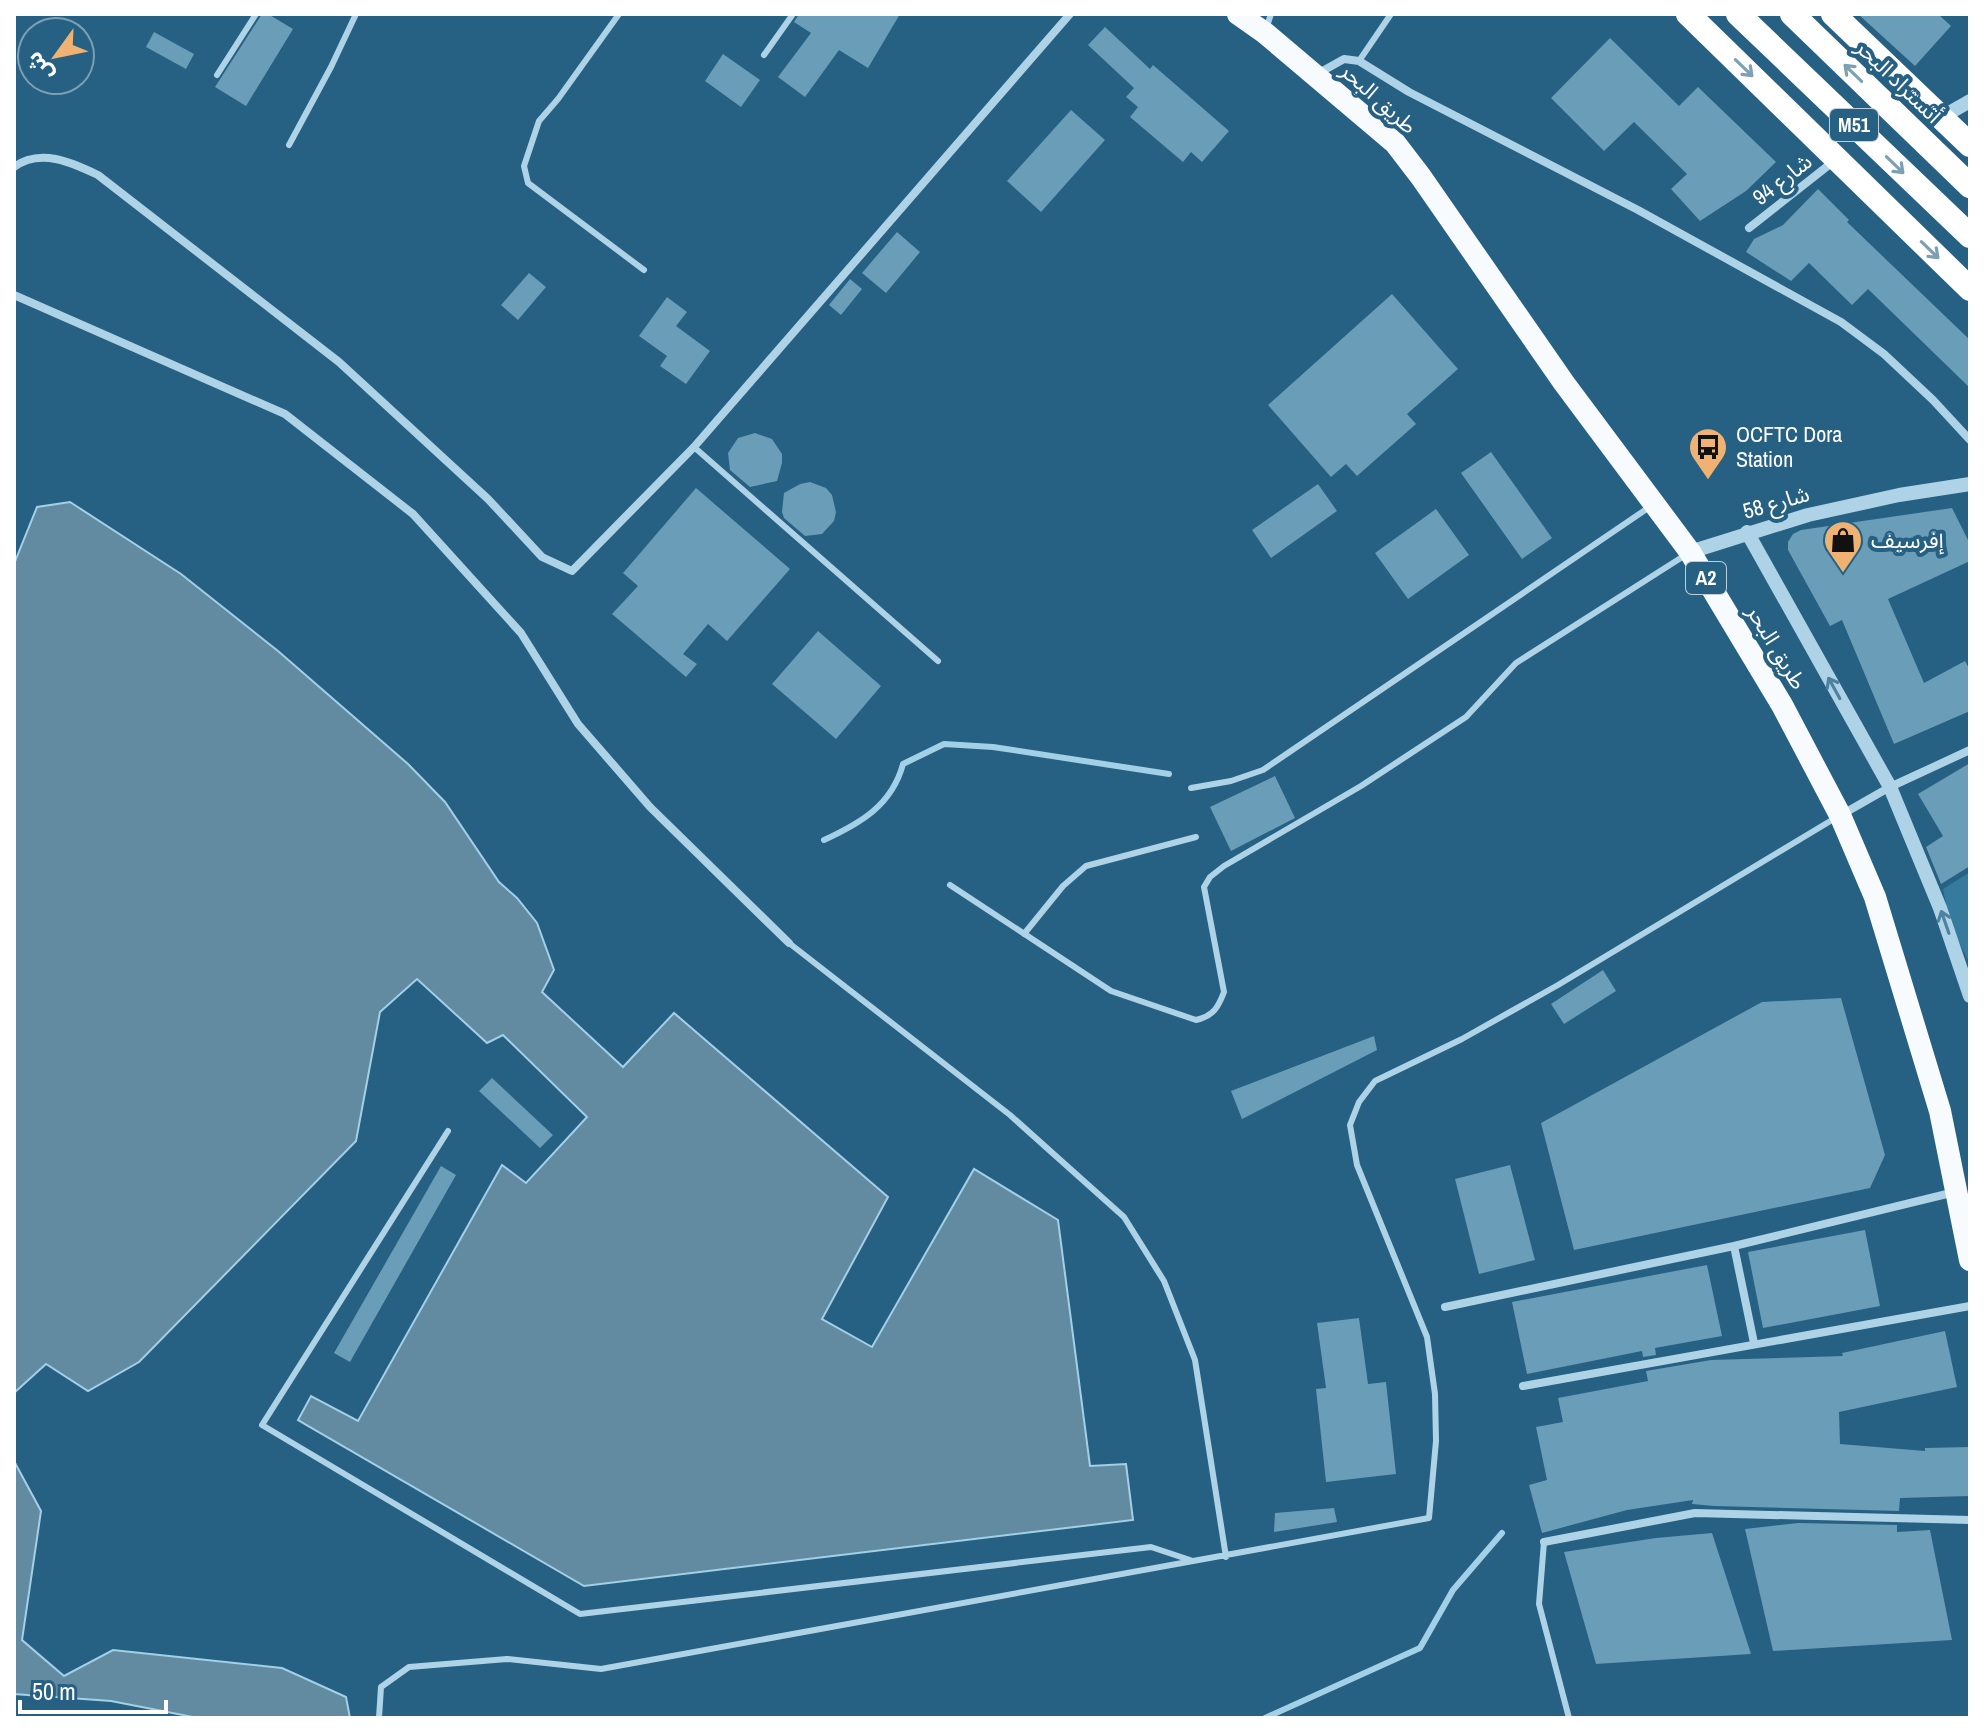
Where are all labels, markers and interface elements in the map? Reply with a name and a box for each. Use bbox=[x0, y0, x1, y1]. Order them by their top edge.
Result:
north arrow bbox=[16, 16, 96, 96]
street label: أتستراد البحر bbox=[1849, 32, 1949, 130]
text: ش bbox=[18, 46, 60, 88]
street label: طريق البحر bbox=[1333, 55, 1424, 140]
one-way arrow bbox=[1734, 59, 1754, 78]
one-way arrow bbox=[1844, 64, 1863, 83]
road number: M51 bbox=[1830, 109, 1878, 141]
street label: شارع 94 bbox=[1746, 146, 1819, 213]
one-way arrow bbox=[1885, 155, 1905, 174]
one-way arrow bbox=[1920, 240, 1939, 259]
place label: OCFTC Dora Station bbox=[1736, 419, 1842, 474]
bus stop icon: OCFTC Dora Station bbox=[1687, 426, 1729, 481]
street label: شارع 58 bbox=[1739, 478, 1813, 528]
shop icon: إفرسيف bbox=[1822, 519, 1864, 574]
place label: إفرسيف bbox=[1871, 525, 1944, 555]
road number: A2 bbox=[1686, 562, 1726, 594]
street label: طريق البحر bbox=[1740, 598, 1814, 695]
one-way arrow bbox=[1826, 676, 1842, 700]
one-way arrow bbox=[1936, 910, 1951, 935]
scale bar bbox=[20, 1664, 166, 1714]
text: 50 m bbox=[32, 1675, 76, 1707]

